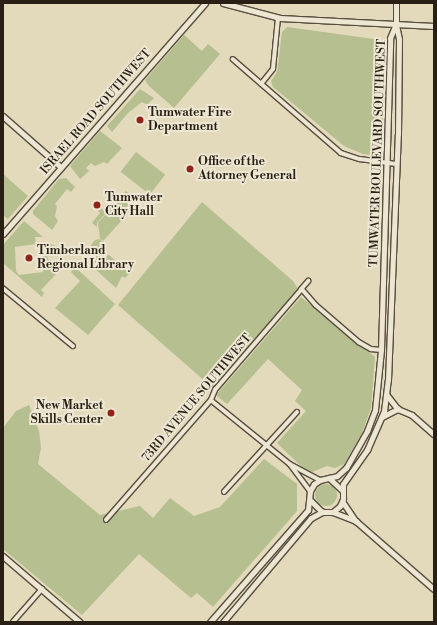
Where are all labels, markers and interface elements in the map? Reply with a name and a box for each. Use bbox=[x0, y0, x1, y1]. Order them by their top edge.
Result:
street label: TUMWATER BOULEVARD SOUTHWEST bbox=[367, 39, 389, 267]
street label: ISRAEL ROAD SOUTHWEST bbox=[38, 46, 154, 178]
place label: Tumwater Fire Department bbox=[148, 106, 232, 134]
marker: Tumwater Fire Department bbox=[135, 115, 145, 125]
place label: Office of the Attorney General bbox=[198, 155, 296, 183]
marker: Office of the Attorney General bbox=[185, 164, 195, 174]
place label: Tumwater City Hall bbox=[105, 191, 163, 219]
marker: Tumwater City Hall bbox=[92, 200, 102, 210]
place label: Timberland Regional Library bbox=[37, 244, 134, 272]
marker: Timberland Regional Library bbox=[24, 253, 34, 263]
street label: 73RD AVENUE SOUTHWEST bbox=[139, 331, 255, 465]
place label: New Market Skills Center bbox=[31, 399, 103, 427]
marker: New Market Skills Center bbox=[106, 408, 116, 418]

